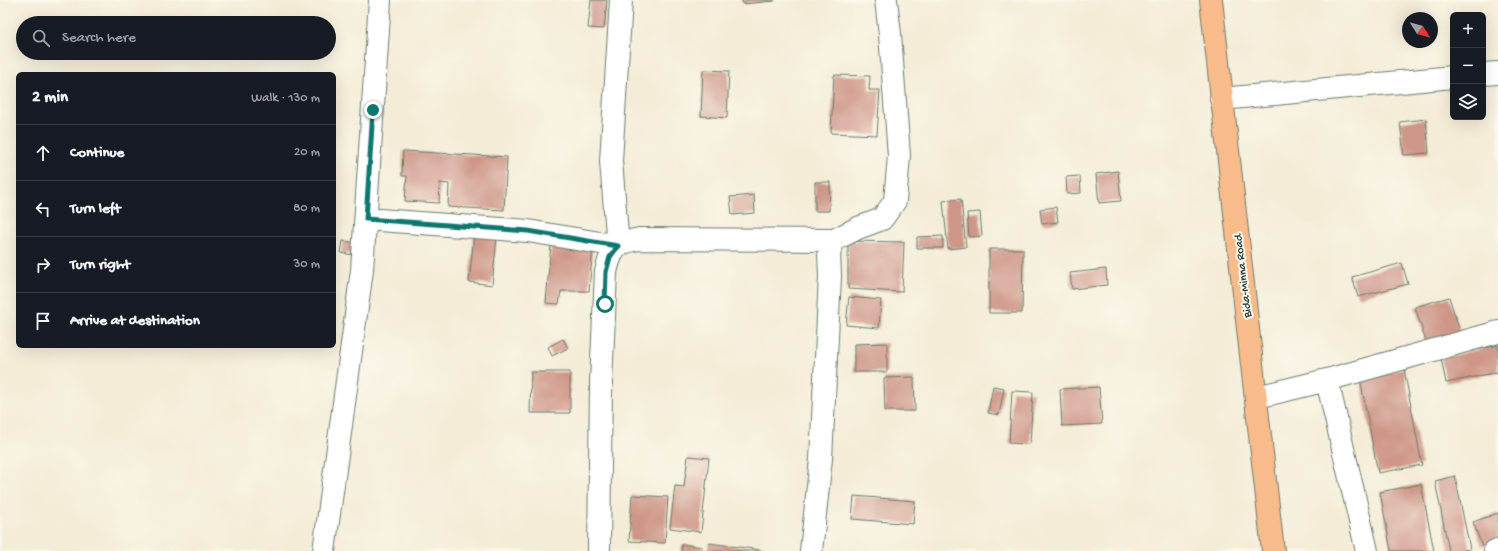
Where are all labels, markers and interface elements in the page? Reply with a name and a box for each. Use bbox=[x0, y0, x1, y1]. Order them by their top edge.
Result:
north arrow bbox=[1402, 12, 1438, 48]
map controls bbox=[1450, 12, 1486, 120]
button: + bbox=[1450, 12, 1486, 48]
search box bbox=[16, 16, 336, 60]
icon: search bbox=[30, 27, 52, 49]
text: Search here bbox=[62, 29, 136, 47]
button: − bbox=[1450, 48, 1486, 84]
button: layers bbox=[1450, 84, 1486, 120]
text: 2 min bbox=[32, 88, 68, 108]
text: Walk · 130 m bbox=[251, 91, 320, 106]
route end bbox=[364, 101, 382, 119]
icon: ahead bbox=[32, 142, 54, 164]
text: Continue bbox=[70, 144, 124, 162]
text: 20 m bbox=[294, 145, 320, 160]
icon: left bbox=[32, 198, 54, 220]
text: Turn left bbox=[70, 200, 121, 218]
text: 80 m bbox=[293, 201, 320, 216]
street label: Bida-Minna Road bbox=[1232, 232, 1256, 319]
icon: right bbox=[32, 254, 54, 276]
text: Turn right bbox=[70, 256, 130, 274]
text: 30 m bbox=[294, 257, 320, 272]
route start bbox=[596, 295, 614, 313]
icon: arrive bbox=[32, 310, 54, 332]
text: Arrive at destination bbox=[70, 312, 200, 330]

